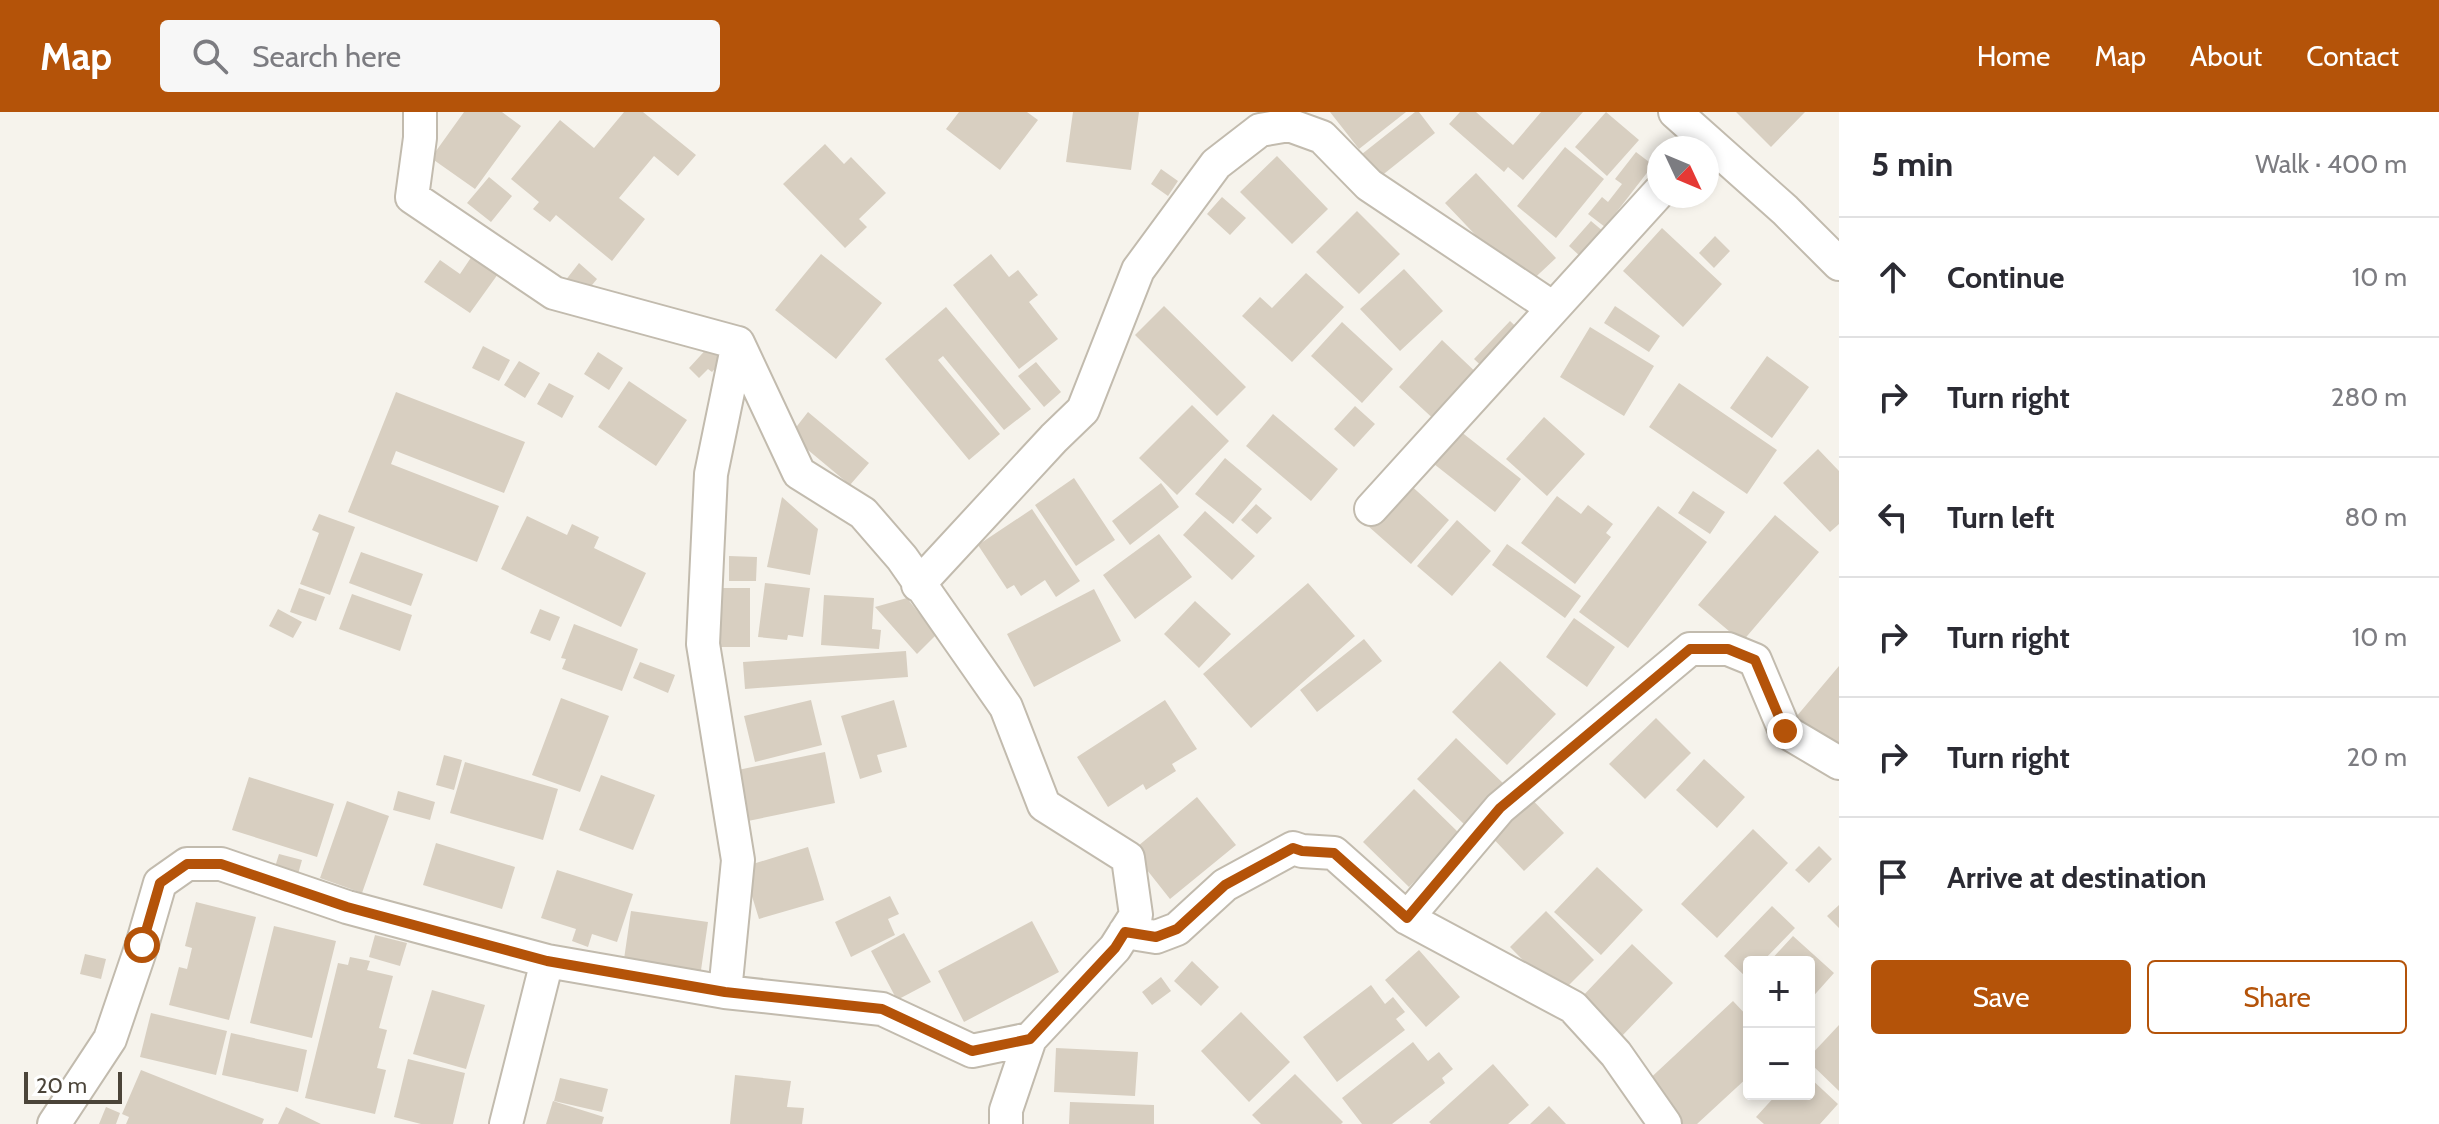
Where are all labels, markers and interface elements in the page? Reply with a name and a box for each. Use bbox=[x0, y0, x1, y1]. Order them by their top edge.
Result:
search box bbox=[160, 20, 720, 92]
text: Map bbox=[40, 33, 112, 80]
icon: search bbox=[188, 34, 232, 78]
text: Search here bbox=[252, 38, 401, 75]
text: Home bbox=[1977, 39, 2050, 73]
text: Map bbox=[2094, 39, 2146, 73]
text: About bbox=[2190, 39, 2262, 73]
text: Contact bbox=[2306, 39, 2399, 73]
north arrow bbox=[1647, 136, 1719, 208]
text: 5 min bbox=[1871, 143, 1953, 185]
text: Walk · 400 m bbox=[2255, 148, 2407, 180]
icon: ahead bbox=[1871, 255, 1915, 299]
text: Continue bbox=[1947, 259, 2064, 296]
text: 10 m bbox=[2352, 261, 2407, 293]
icon: right bbox=[1871, 375, 1915, 419]
text: Turn right bbox=[1947, 379, 2070, 416]
text: 280 m bbox=[2331, 381, 2407, 413]
icon: left bbox=[1871, 495, 1915, 539]
text: Turn left bbox=[1947, 499, 2055, 536]
text: 80 m bbox=[2344, 501, 2407, 533]
icon: right bbox=[1871, 615, 1915, 659]
text: Turn right bbox=[1947, 619, 2070, 656]
text: 10 m bbox=[2352, 621, 2407, 653]
route end bbox=[1767, 713, 1803, 749]
icon: right bbox=[1871, 735, 1915, 779]
text: Turn right bbox=[1947, 739, 2070, 776]
text: 20 m bbox=[2347, 741, 2407, 773]
icon: arrive bbox=[1871, 855, 1915, 899]
text: Arrive at destination bbox=[1947, 859, 2207, 896]
route start bbox=[124, 927, 160, 963]
map controls bbox=[1743, 956, 1815, 1100]
button: + bbox=[1743, 956, 1815, 1028]
button: Save bbox=[1871, 960, 2131, 1034]
button: Share bbox=[2147, 960, 2407, 1034]
button: − bbox=[1743, 1028, 1815, 1100]
scale bar bbox=[24, 1068, 122, 1104]
text: 20 m bbox=[36, 1072, 87, 1099]

